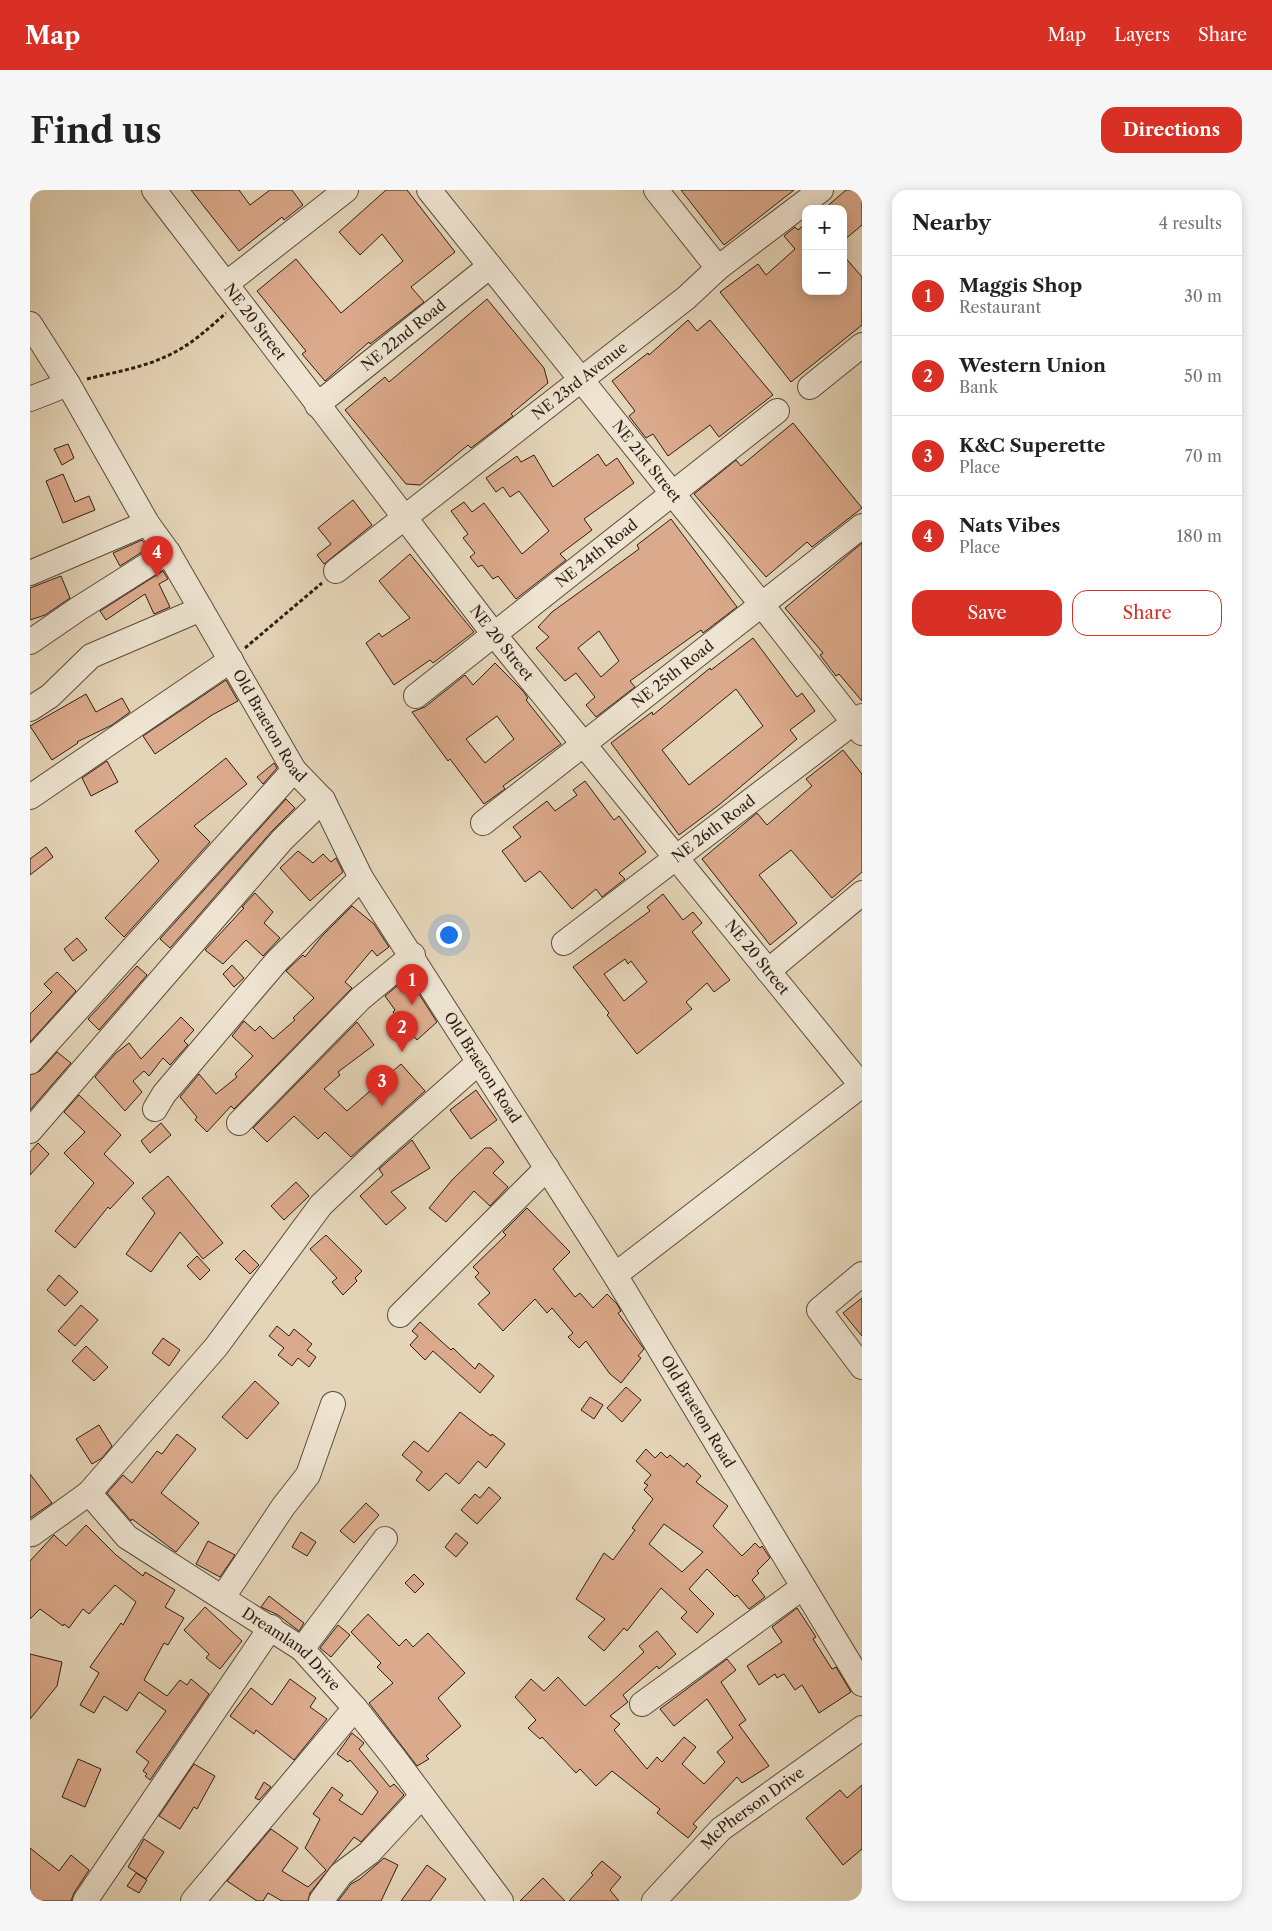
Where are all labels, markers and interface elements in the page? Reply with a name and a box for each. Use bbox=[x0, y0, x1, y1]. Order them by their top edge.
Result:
text: Map bbox=[25, 21, 80, 50]
text: Map bbox=[1048, 24, 1086, 46]
text: Layers bbox=[1114, 24, 1170, 46]
text: Share bbox=[1198, 24, 1247, 46]
button: Directions bbox=[1101, 107, 1242, 153]
text: Find us bbox=[30, 109, 162, 152]
map controls bbox=[802, 205, 847, 295]
button: + bbox=[802, 205, 847, 250]
text: Nearby bbox=[912, 210, 991, 235]
text: 4 results bbox=[1159, 213, 1222, 233]
button: − bbox=[802, 250, 847, 295]
text: Maggis Shop bbox=[959, 274, 1082, 297]
street label: NE 20 Street bbox=[220, 279, 291, 364]
text: 1 bbox=[924, 286, 932, 306]
text: 30 m bbox=[1184, 286, 1222, 306]
street label: NE 22nd Road bbox=[357, 295, 450, 375]
text: Restaurant bbox=[959, 297, 1041, 317]
street label: NE 23rd Avenue bbox=[528, 338, 631, 424]
text: Western Union bbox=[959, 354, 1106, 377]
text: 2 bbox=[923, 366, 933, 386]
text: 50 m bbox=[1184, 366, 1222, 386]
text: Bank bbox=[959, 377, 998, 397]
street label: NE 21st Street bbox=[608, 416, 686, 507]
text: K&C Superette bbox=[959, 434, 1105, 457]
text: 3 bbox=[923, 446, 933, 466]
text: 70 m bbox=[1185, 446, 1222, 466]
text: Place bbox=[959, 457, 1000, 477]
text: Nats Vibes bbox=[959, 514, 1060, 537]
street label: NE 24th Road bbox=[551, 515, 641, 591]
text: 4 bbox=[923, 526, 933, 546]
text: 180 m bbox=[1176, 526, 1222, 546]
pin: 4 bbox=[141, 536, 173, 577]
text: Place bbox=[959, 537, 1000, 557]
button: Save bbox=[912, 590, 1062, 636]
button: Share bbox=[1072, 590, 1222, 636]
street label: NE 20 Street bbox=[466, 601, 538, 685]
street label: NE 25th Road bbox=[627, 636, 717, 712]
street label: Old Braeton Road bbox=[229, 666, 311, 786]
street label: NE 26th Road bbox=[668, 791, 759, 867]
street label: NE 20 Street bbox=[721, 915, 794, 999]
your location bbox=[436, 922, 462, 948]
pin: 1 bbox=[396, 964, 428, 1005]
street label: Old Braeton Road bbox=[440, 1008, 525, 1126]
pin: 2 bbox=[386, 1011, 418, 1052]
pin: 3 bbox=[366, 1065, 398, 1106]
street label: Old Braeton Road bbox=[657, 1352, 739, 1471]
street label: Dreamland Drive bbox=[239, 1603, 345, 1694]
street label: McPherson Drive bbox=[697, 1763, 808, 1853]

